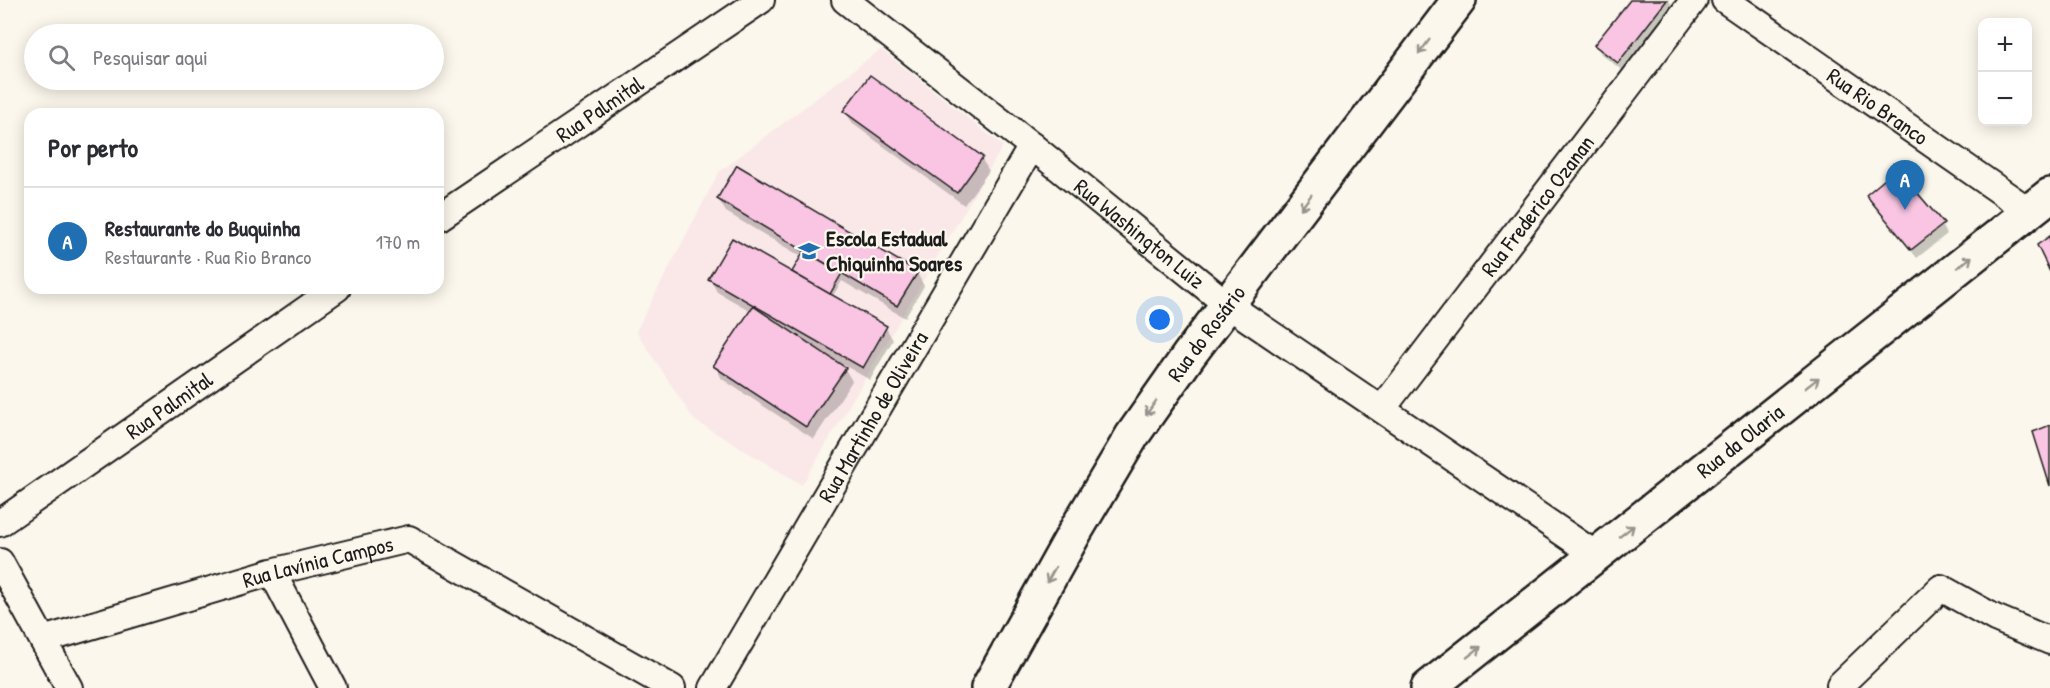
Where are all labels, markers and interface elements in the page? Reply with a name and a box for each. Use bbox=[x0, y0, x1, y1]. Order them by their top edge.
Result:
map controls bbox=[1978, 18, 2032, 126]
button: + bbox=[1978, 18, 2032, 72]
search box bbox=[24, 24, 444, 90]
one-way arrow bbox=[1418, 38, 1430, 54]
icon: search bbox=[45, 41, 78, 74]
text: Pesquisar aqui bbox=[93, 42, 208, 72]
street label: Rua Rio Branco bbox=[1821, 60, 1935, 152]
street label: Rua Palmital bbox=[550, 69, 649, 149]
button: − bbox=[1978, 72, 2032, 126]
street label: Rua Frederico Ozanan bbox=[1474, 129, 1601, 282]
text: Por perto bbox=[48, 130, 138, 165]
pin: A bbox=[1886, 160, 1924, 210]
street label: Rua Washington Luiz bbox=[1068, 171, 1211, 295]
one-way arrow bbox=[1300, 193, 1312, 209]
text: Restaurante do Buquinha bbox=[105, 213, 300, 243]
place label: Escola Estadual Chiquinha Soares bbox=[826, 223, 963, 279]
text: A bbox=[63, 228, 72, 255]
text: 170 m bbox=[376, 228, 420, 255]
school or university icon: Escola Estadual Chiquinha Soares bbox=[797, 239, 821, 263]
text: Restaurante · Rua Rio Branco bbox=[105, 243, 311, 270]
one-way arrow bbox=[1957, 256, 1973, 269]
street label: Rua do Rosário bbox=[1160, 279, 1252, 387]
your location bbox=[1145, 305, 1174, 334]
street label: Rua Martinho de Oliveira bbox=[811, 325, 935, 507]
street label: Rua Palmital bbox=[120, 364, 218, 446]
one-way arrow bbox=[1804, 377, 1820, 390]
street label: Rua da Olaria bbox=[1690, 397, 1790, 485]
one-way arrow bbox=[1145, 400, 1157, 416]
one-way arrow bbox=[1619, 524, 1635, 537]
street label: Rua Lavínia Campos bbox=[239, 528, 396, 595]
one-way arrow bbox=[1045, 566, 1057, 583]
one-way arrow bbox=[1466, 645, 1482, 658]

